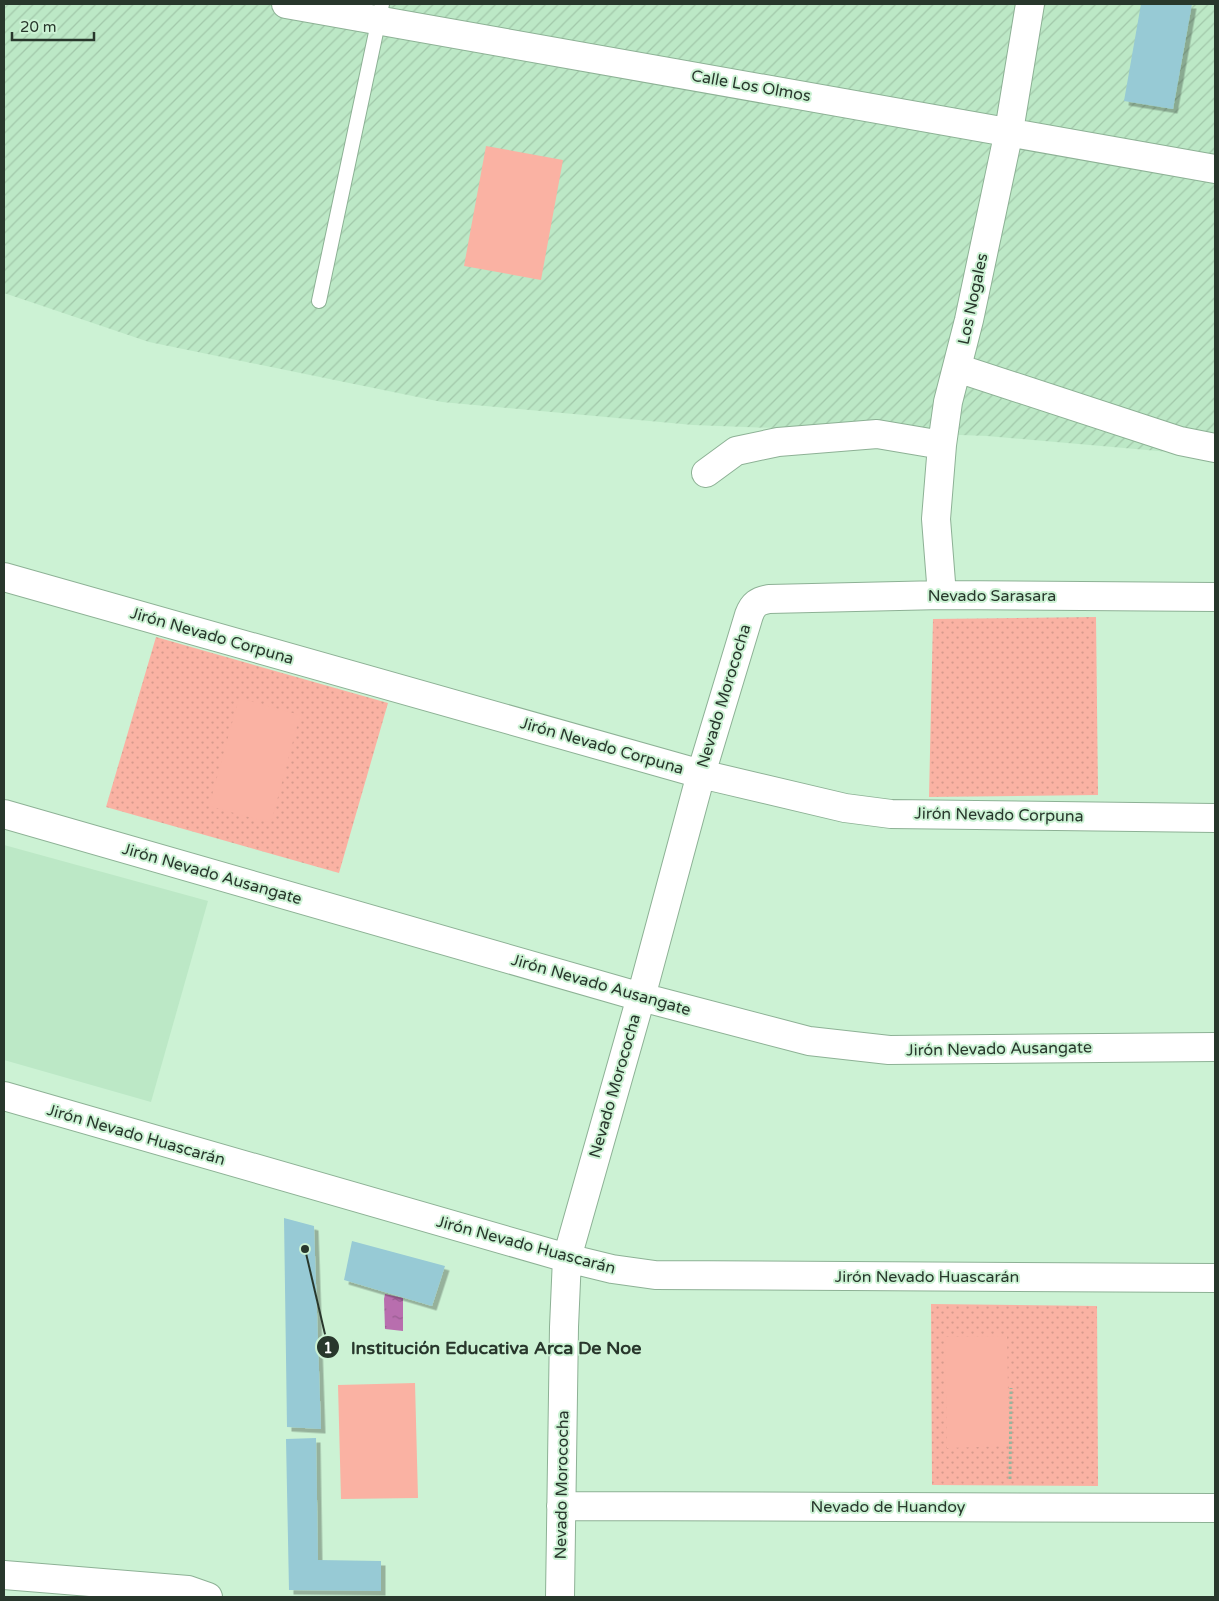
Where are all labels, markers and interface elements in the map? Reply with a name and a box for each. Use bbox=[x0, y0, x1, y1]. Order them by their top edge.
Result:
scale bar bbox=[12, 10, 95, 42]
text: 20 m bbox=[20, 18, 57, 36]
street label: Calle Los Olmos bbox=[690, 66, 812, 106]
street label: Los Nogales bbox=[954, 251, 992, 347]
street label: Nevado Sarasara bbox=[928, 586, 1056, 606]
street label: Jirón Nevado Corpuna bbox=[128, 603, 296, 669]
street label: Nevado Morococha bbox=[693, 622, 755, 770]
street label: Jirón Nevado Corpuna bbox=[518, 713, 686, 779]
street label: Jirón Nevado Corpuna bbox=[914, 804, 1084, 826]
street label: Jirón Nevado Ausangate bbox=[120, 839, 304, 909]
street label: Jirón Nevado Ausangate bbox=[509, 950, 693, 1020]
street label: Nevado Morococha bbox=[585, 1012, 645, 1160]
street label: Jirón Nevado Ausangate bbox=[906, 1037, 1092, 1061]
street label: Jirón Nevado Huascarán bbox=[45, 1100, 227, 1170]
street label: Jirón Nevado Huascarán bbox=[434, 1211, 618, 1279]
street label: Jirón Nevado Huascarán bbox=[835, 1267, 1019, 1287]
callout: Institución Educativa Arca De Noe bbox=[315, 1331, 651, 1364]
text: Institución Educativa Arca De Noe bbox=[351, 1337, 641, 1359]
text: 1 bbox=[323, 1339, 333, 1357]
street label: Nevado Morococha bbox=[551, 1410, 573, 1560]
street label: Nevado de Huandoy bbox=[811, 1497, 966, 1517]

